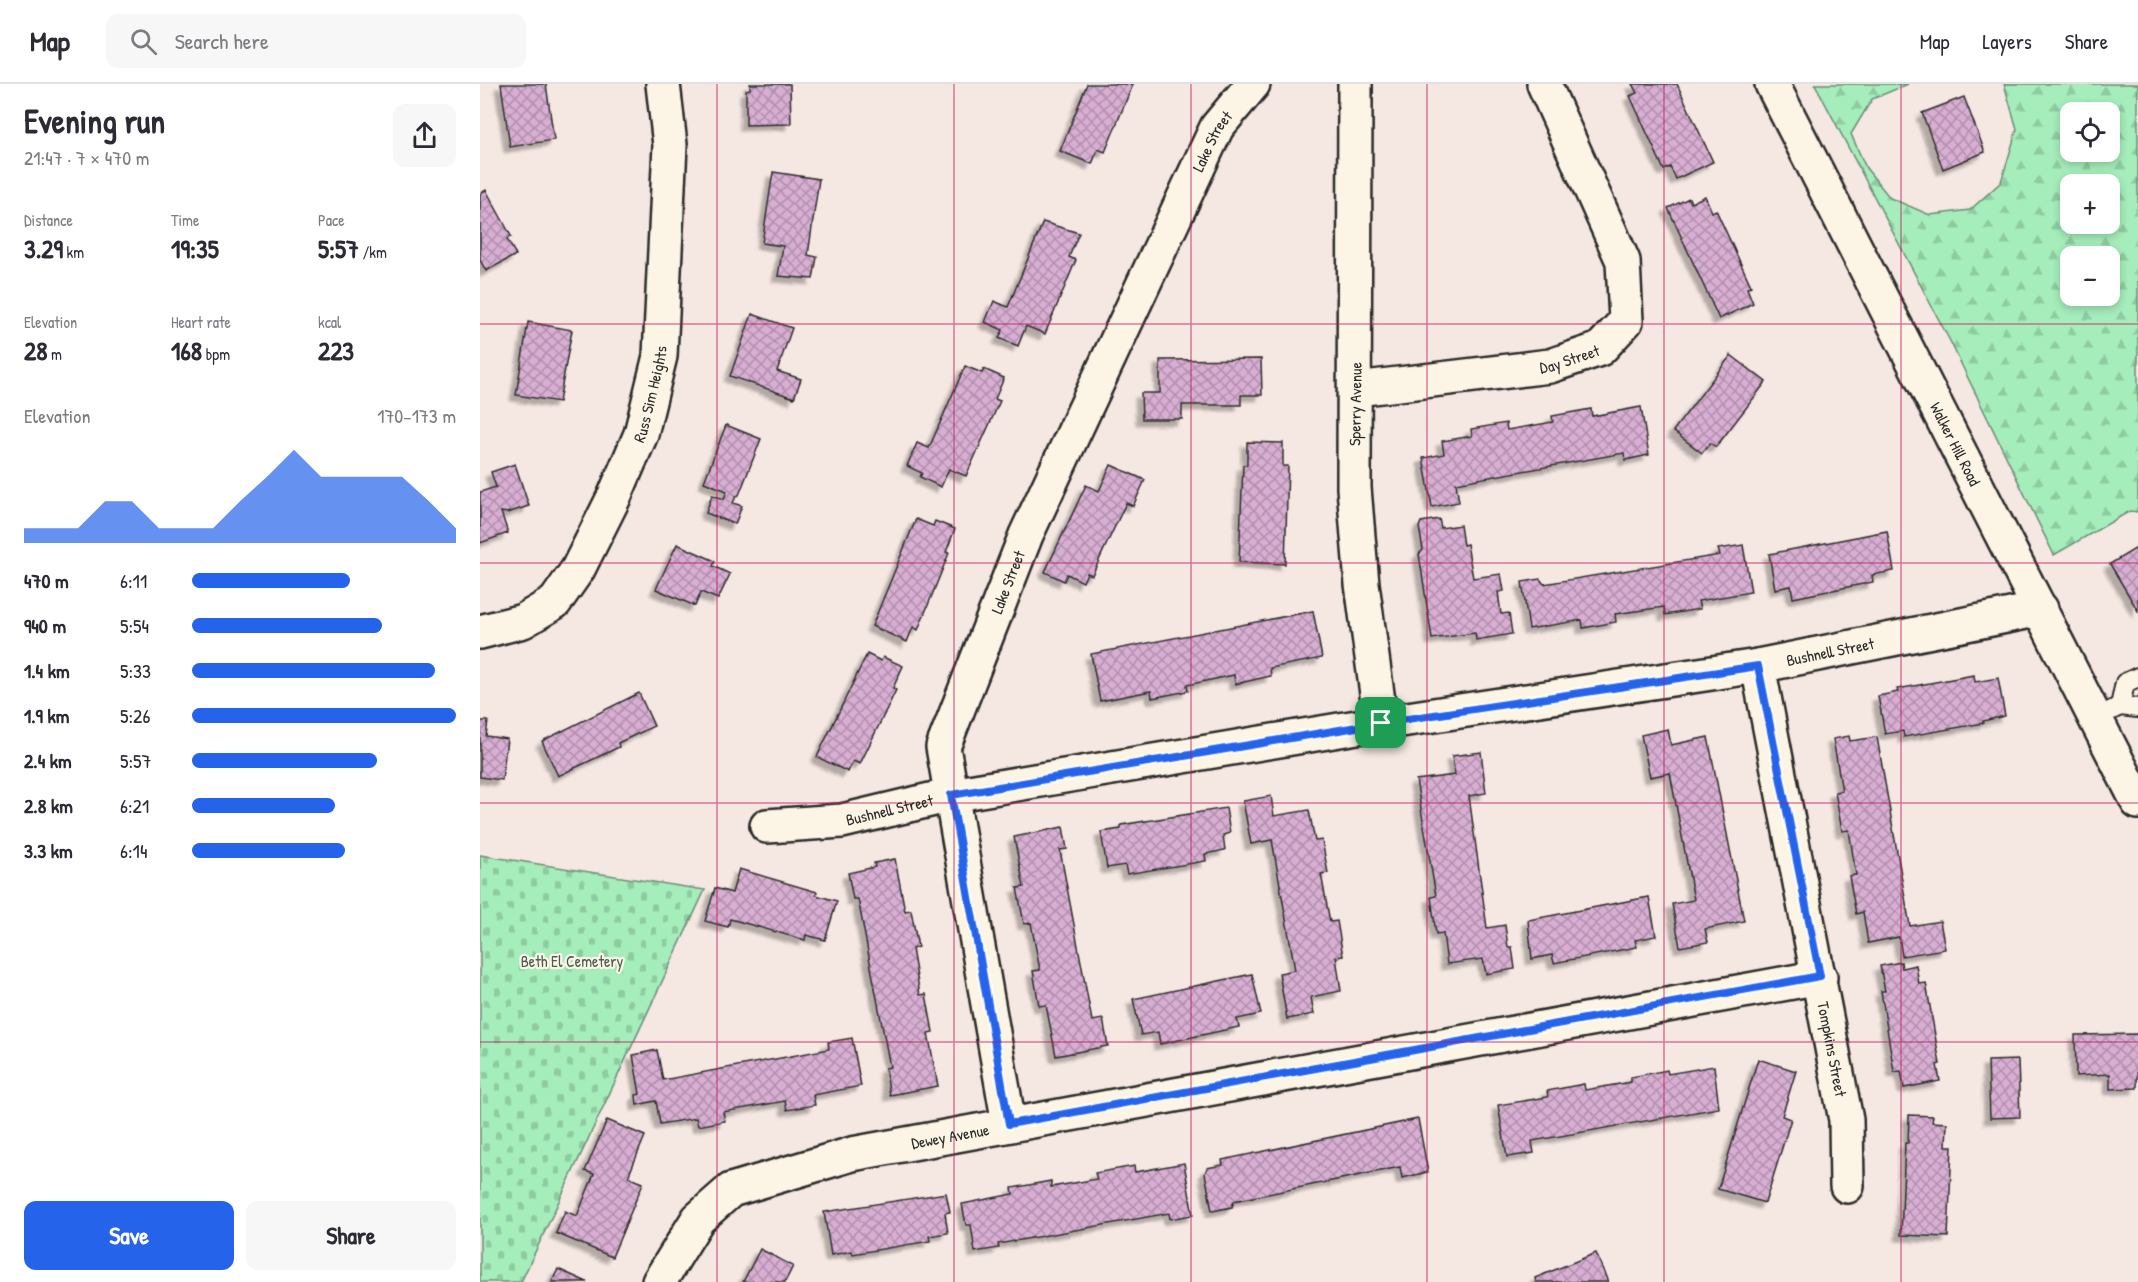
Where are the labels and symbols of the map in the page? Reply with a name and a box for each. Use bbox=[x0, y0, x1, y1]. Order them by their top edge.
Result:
street label: Lake Street bbox=[1187, 106, 1237, 175]
street label: Day Street bbox=[1539, 339, 1603, 378]
street label: Russ Sim Heights bbox=[628, 346, 671, 446]
street label: Sperry Avenue bbox=[1343, 361, 1367, 446]
street label: Walker Hill Road bbox=[1925, 398, 1986, 490]
street label: Lake Street bbox=[985, 547, 1030, 617]
street label: Bushnell Street bbox=[1784, 632, 1876, 671]
pin bbox=[1355, 697, 1406, 748]
street label: Bushnell Street bbox=[844, 789, 936, 831]
park label: Beth El Cemetery bbox=[521, 950, 624, 972]
street label: Tompkins Street bbox=[1812, 999, 1852, 1099]
street label: Dewey Avenue bbox=[909, 1118, 991, 1154]

